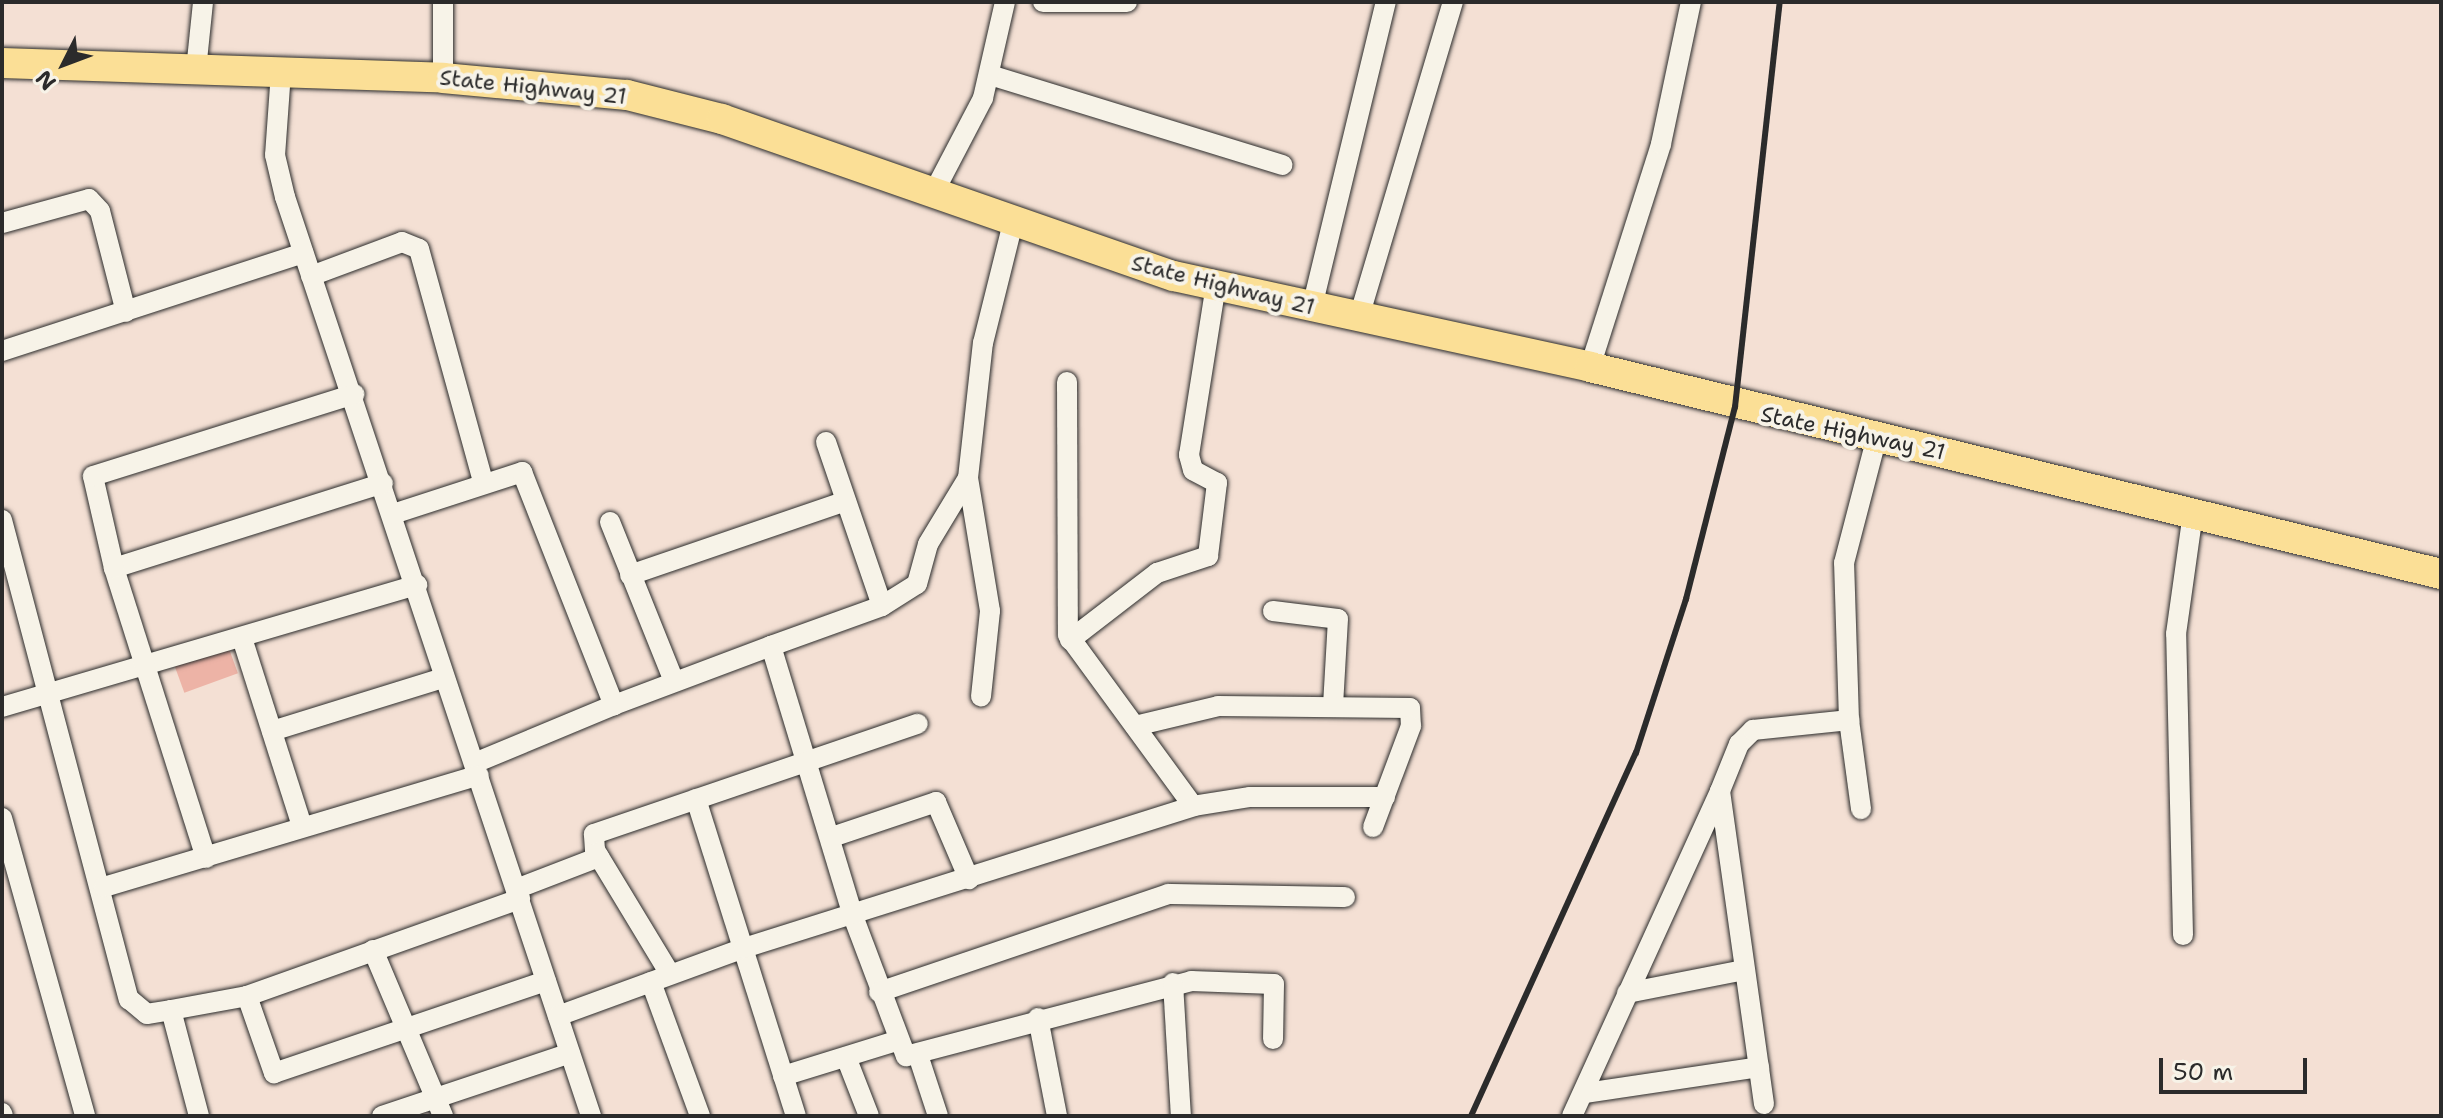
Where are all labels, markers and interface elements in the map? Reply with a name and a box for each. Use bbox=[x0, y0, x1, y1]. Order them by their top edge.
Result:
north arrow bbox=[24, 24, 104, 104]
text: N bbox=[29, 64, 62, 97]
street label: State Highway 21 bbox=[438, 64, 628, 110]
street label: State Highway 21 bbox=[1129, 249, 1317, 321]
street label: State Highway 21 bbox=[1758, 401, 1948, 465]
scale bar bbox=[2163, 1042, 2311, 1092]
text: 50 m bbox=[2173, 1056, 2233, 1088]

